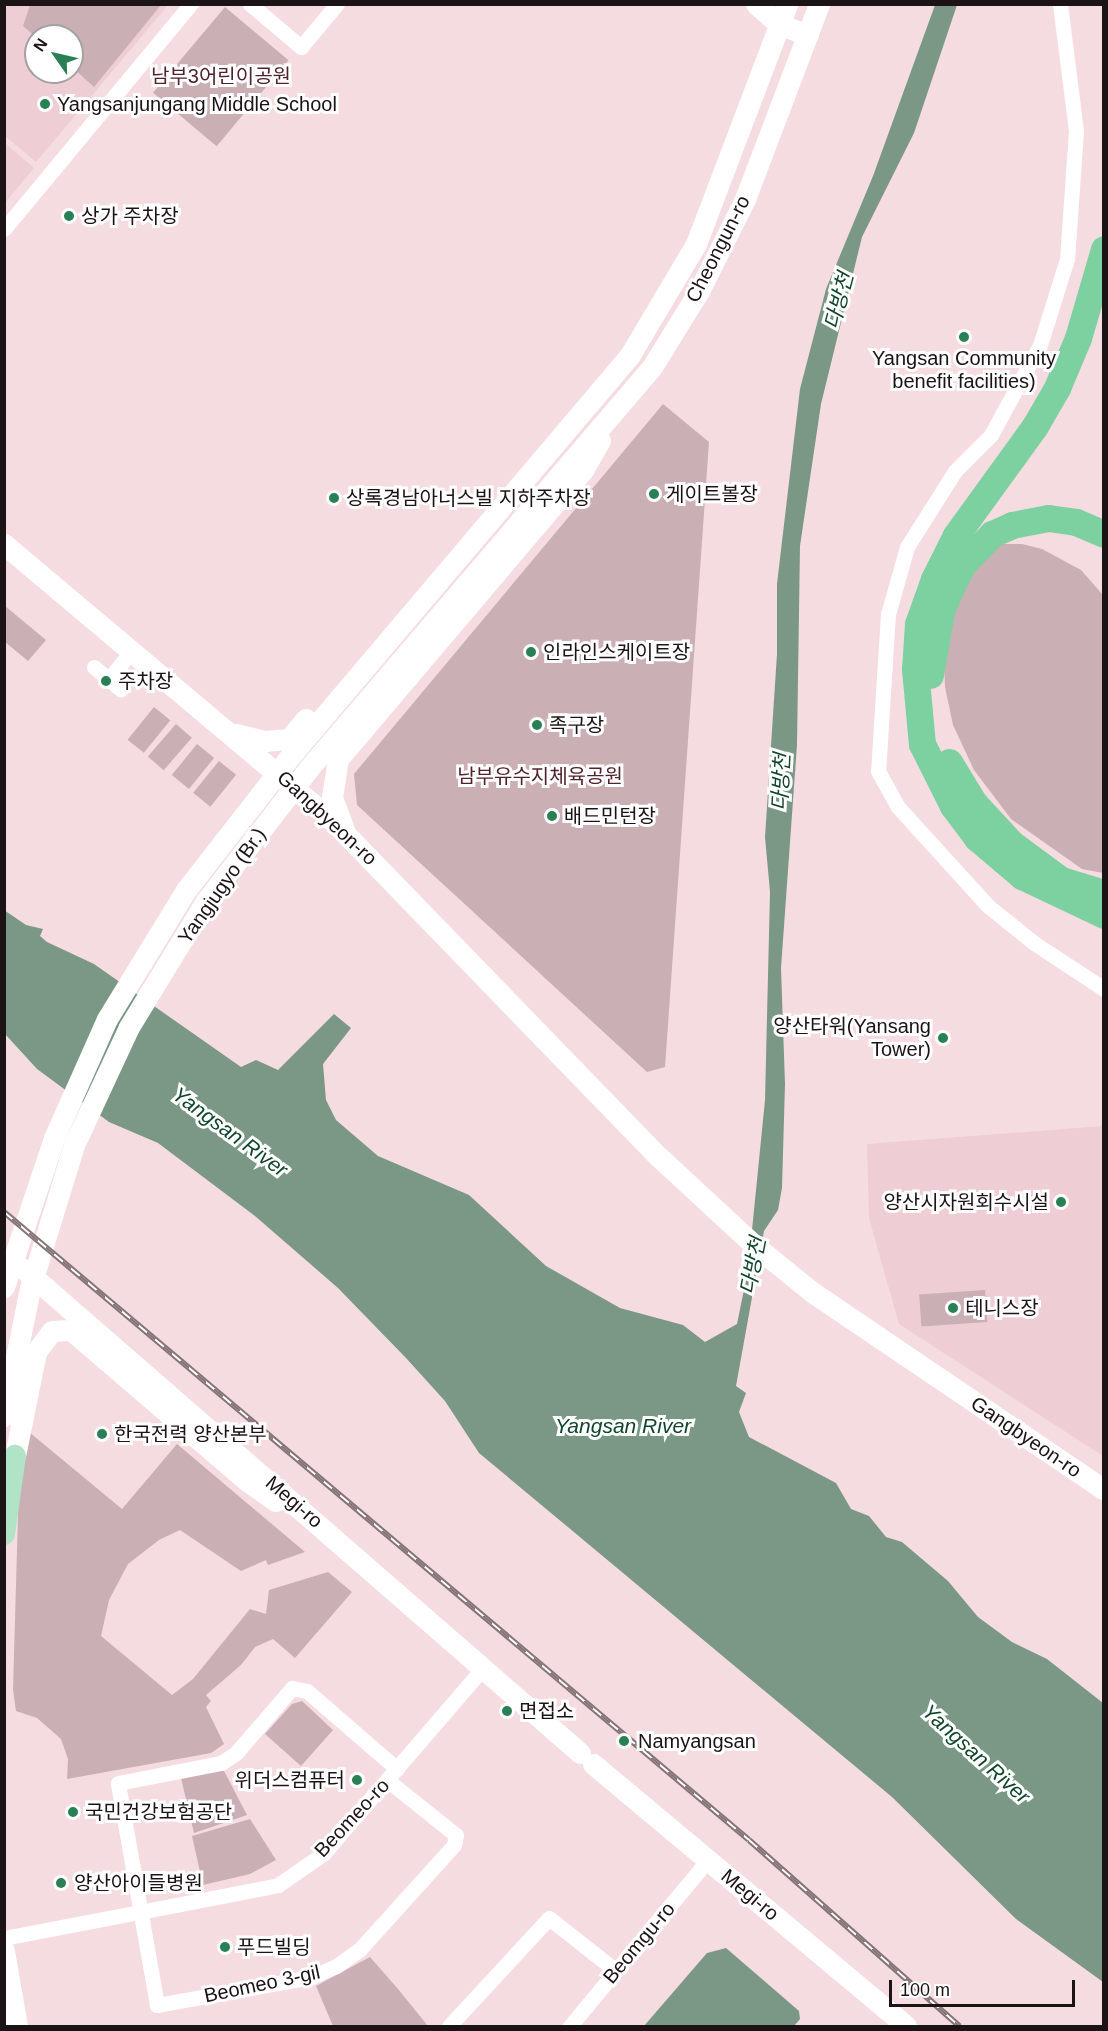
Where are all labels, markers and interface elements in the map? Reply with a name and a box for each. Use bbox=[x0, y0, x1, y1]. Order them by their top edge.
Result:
north arrow bbox=[24, 24, 84, 84]
text: N bbox=[30, 35, 51, 54]
park label: 남부3어린이공원 bbox=[151, 64, 291, 88]
place label: Yangsanjungang Middle School bbox=[57, 92, 337, 116]
marker: Yangsanjungang Middle School bbox=[38, 97, 52, 111]
street label: Cheongun-ro bbox=[681, 192, 755, 306]
place label: 상가 주차장 bbox=[81, 204, 179, 228]
marker: 상가 주차장 bbox=[62, 209, 76, 223]
water label: 다방천 bbox=[819, 270, 859, 332]
marker: Yangsan Community benefit facilities) bbox=[957, 330, 971, 344]
place label: Yangsan Community benefit facilities) bbox=[872, 346, 1056, 393]
place label: 게이트볼장 bbox=[666, 482, 758, 506]
place label: 상록경남아너스빌 지하주차장 bbox=[346, 486, 591, 510]
marker: 게이트볼장 bbox=[647, 487, 661, 501]
marker: 상록경남아너스빌 지하주차장 bbox=[327, 491, 341, 505]
place label: 인라인스케이트장 bbox=[543, 640, 690, 664]
marker: 인라인스케이트장 bbox=[524, 645, 538, 659]
place label: 주차장 bbox=[118, 669, 173, 693]
marker: 주차장 bbox=[99, 674, 113, 688]
place label: 족구장 bbox=[549, 713, 604, 737]
marker: 족구장 bbox=[530, 718, 544, 732]
water label: 다방천 bbox=[767, 752, 795, 812]
park label: 남부유수지체육공원 bbox=[457, 764, 623, 788]
street label: Gangbyeon-ro bbox=[272, 766, 382, 870]
place label: 배드민턴장 bbox=[564, 804, 656, 828]
marker: 배드민턴장 bbox=[545, 809, 559, 823]
street label: Yangjugyo (Br.) bbox=[173, 823, 271, 949]
place label: 양산타워(Yansang Tower) bbox=[773, 1014, 931, 1061]
marker: 양산타워(Yansang Tower) bbox=[936, 1031, 950, 1045]
water label: Yangsan River bbox=[168, 1082, 292, 1182]
place label: 양산시자원회수시설 bbox=[883, 1190, 1049, 1214]
marker: 양산시자원회수시설 bbox=[1054, 1195, 1068, 1209]
water label: 다방천 bbox=[735, 1235, 771, 1297]
place label: 테니스장 bbox=[965, 1296, 1039, 1320]
marker: 테니스장 bbox=[946, 1301, 960, 1315]
street label: Gangbyeon-ro bbox=[966, 1391, 1086, 1483]
water label: Yangsan River bbox=[555, 1413, 691, 1439]
place label: 한국전력 양산본부 bbox=[114, 1422, 267, 1446]
marker: 한국전력 양산본부 bbox=[95, 1427, 109, 1441]
street label: Megi-ro bbox=[261, 1471, 327, 1533]
place label: 면접소 bbox=[519, 1699, 574, 1723]
water label: Yangsan River bbox=[917, 1699, 1035, 1809]
marker: 면접소 bbox=[500, 1704, 514, 1718]
place label: Namyangsan bbox=[638, 1729, 756, 1753]
marker: Namyangsan bbox=[615, 1732, 633, 1750]
place label: 위더스컴퓨터 bbox=[235, 1768, 345, 1792]
marker: 위더스컴퓨터 bbox=[350, 1773, 364, 1787]
street label: Beomeo-ro bbox=[309, 1774, 395, 1862]
place label: 국민건강보험공단 bbox=[85, 1800, 232, 1824]
marker: 국민건강보험공단 bbox=[66, 1805, 80, 1819]
street label: Megi-ro bbox=[716, 1864, 784, 1926]
place label: 양산아이들병원 bbox=[74, 1871, 203, 1895]
marker: 양산아이들병원 bbox=[52, 1874, 70, 1892]
street label: Beomgu-ro bbox=[598, 1897, 680, 1989]
place label: 푸드빌딩 bbox=[237, 1935, 311, 1959]
marker: 푸드빌딩 bbox=[218, 1940, 232, 1954]
street label: Beomeo 3-gil bbox=[202, 1960, 322, 2008]
scale bar bbox=[892, 1968, 1078, 2006]
text: 100 m bbox=[900, 1980, 950, 2000]

